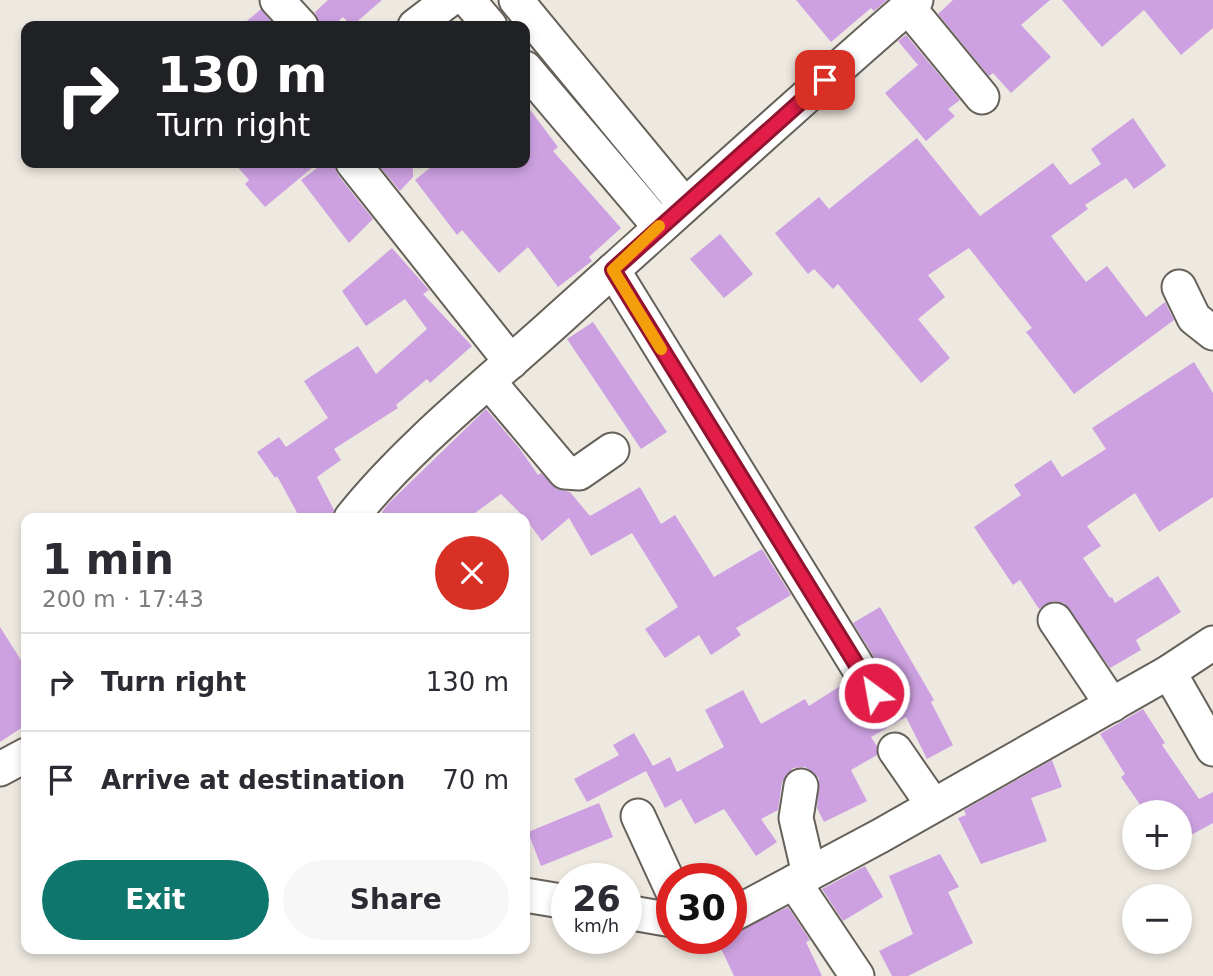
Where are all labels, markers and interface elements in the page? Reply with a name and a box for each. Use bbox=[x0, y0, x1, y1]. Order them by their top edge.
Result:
text: 130 m bbox=[157, 47, 327, 104]
icon: right bbox=[42, 49, 133, 140]
pin bbox=[795, 50, 855, 110]
icon: arrive bbox=[806, 61, 844, 99]
text: Turn right bbox=[157, 106, 310, 144]
text: 1 min bbox=[42, 535, 174, 584]
button: close bbox=[435, 536, 509, 610]
text: 200 m · 17:43 bbox=[42, 586, 204, 612]
position arrow bbox=[837, 656, 911, 730]
icon: right bbox=[42, 663, 80, 701]
text: Turn right bbox=[101, 667, 246, 697]
text: 130 m bbox=[426, 667, 509, 697]
icon: arrive bbox=[42, 761, 80, 799]
text: Arrive at destination bbox=[101, 765, 405, 795]
text: 70 m bbox=[442, 765, 509, 795]
map controls bbox=[1122, 800, 1192, 954]
button: + bbox=[1122, 800, 1192, 870]
button: Exit bbox=[42, 860, 269, 940]
button: Share bbox=[283, 860, 509, 940]
speed limit sign: 30 bbox=[656, 863, 747, 954]
text: 26 bbox=[572, 879, 621, 919]
button: − bbox=[1122, 884, 1192, 954]
text: km/h bbox=[574, 915, 619, 936]

